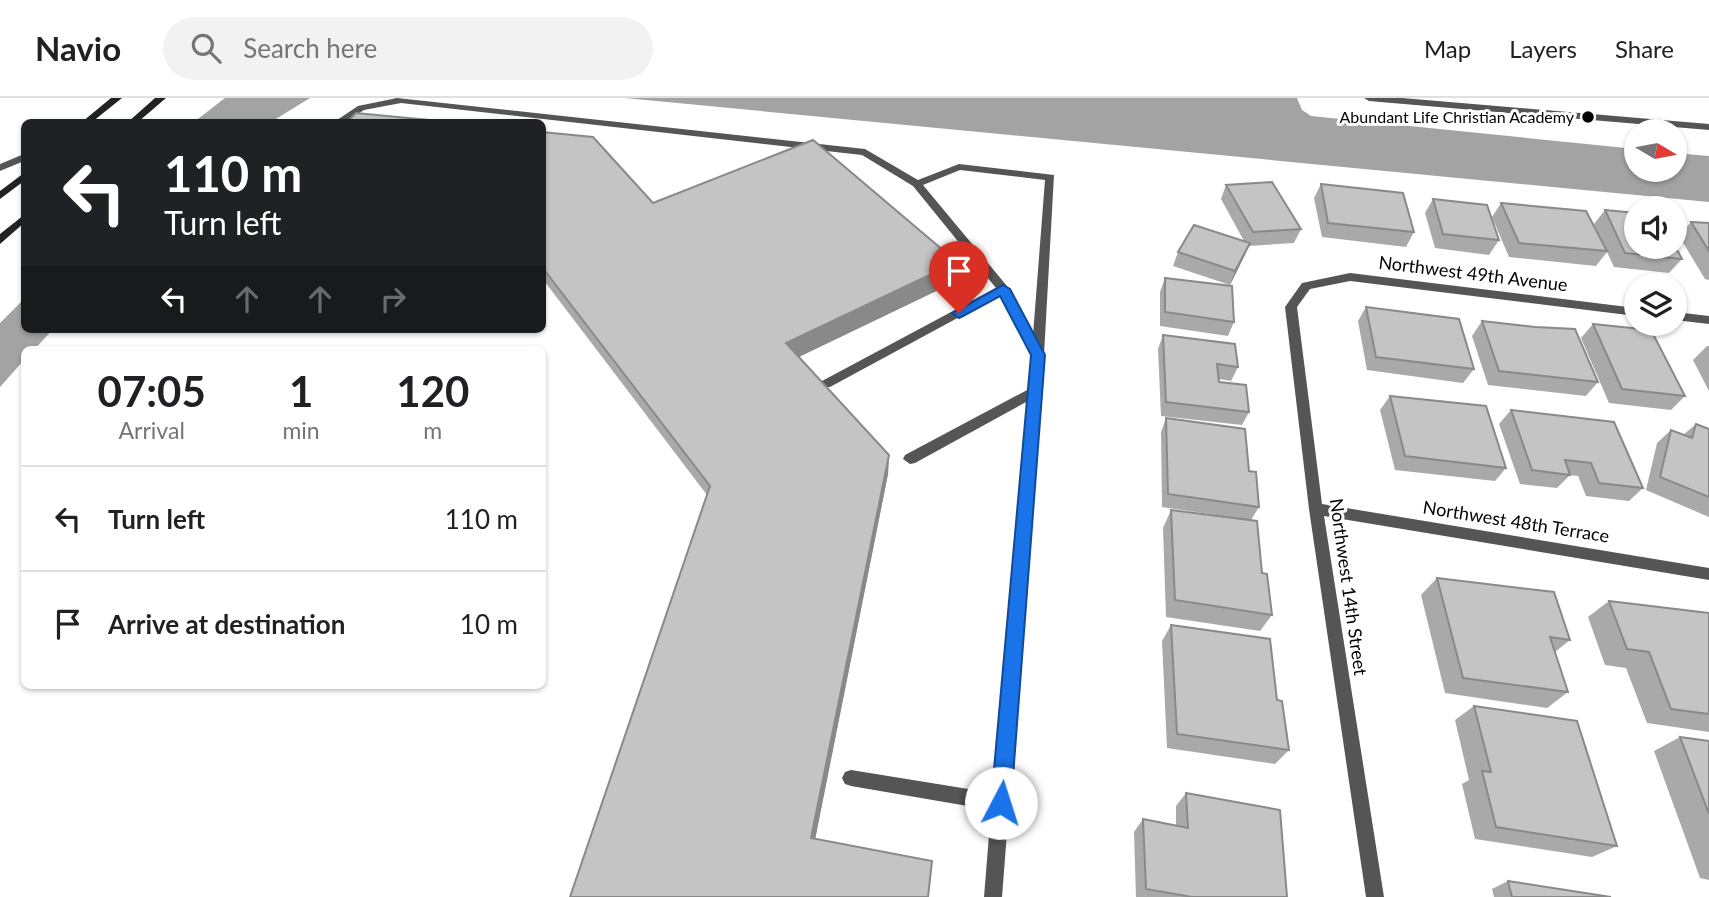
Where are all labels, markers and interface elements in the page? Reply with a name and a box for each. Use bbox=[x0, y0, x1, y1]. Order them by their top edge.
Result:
search box bbox=[163, 17, 653, 80]
text: Navio bbox=[35, 28, 121, 68]
icon: search bbox=[187, 29, 225, 67]
text: Search here bbox=[243, 32, 377, 64]
text: Map bbox=[1424, 34, 1471, 63]
text: Layers bbox=[1509, 34, 1577, 63]
text: Share bbox=[1615, 34, 1674, 63]
place label: Abundant Life Christian Academy bbox=[1340, 107, 1575, 126]
marker: Abundant Life Christian Academy bbox=[1580, 109, 1596, 125]
north arrow bbox=[1624, 119, 1687, 182]
map controls bbox=[1624, 119, 1687, 336]
text: 110 m bbox=[164, 144, 302, 202]
icon: left bbox=[49, 147, 140, 238]
button: sound bbox=[1624, 196, 1687, 259]
text: Turn left bbox=[164, 203, 281, 242]
pin bbox=[929, 241, 989, 313]
street label: Northwest 49th Avenue bbox=[1377, 251, 1569, 296]
icon: arrive bbox=[940, 252, 978, 290]
button: layers bbox=[1624, 273, 1687, 336]
icon: left bbox=[155, 280, 193, 318]
icon: ahead bbox=[228, 280, 266, 318]
icon: ahead bbox=[301, 280, 339, 318]
icon: right bbox=[374, 280, 412, 318]
text: 07:05 bbox=[98, 366, 206, 416]
text: 1 bbox=[289, 366, 313, 416]
text: 120 bbox=[396, 366, 469, 416]
text: Arrival bbox=[119, 416, 185, 444]
text: min bbox=[282, 416, 320, 444]
text: m bbox=[423, 416, 442, 444]
street label: Northwest 48th Terrace bbox=[1421, 495, 1611, 547]
street label: Northwest 14th Street bbox=[1326, 497, 1372, 677]
icon: left bbox=[49, 500, 87, 538]
text: Turn left bbox=[108, 503, 205, 535]
text: 110 m bbox=[445, 503, 518, 535]
icon: arrive bbox=[49, 605, 87, 643]
text: Arrive at destination bbox=[108, 608, 345, 640]
text: 10 m bbox=[460, 608, 518, 640]
position arrow bbox=[964, 766, 1038, 840]

